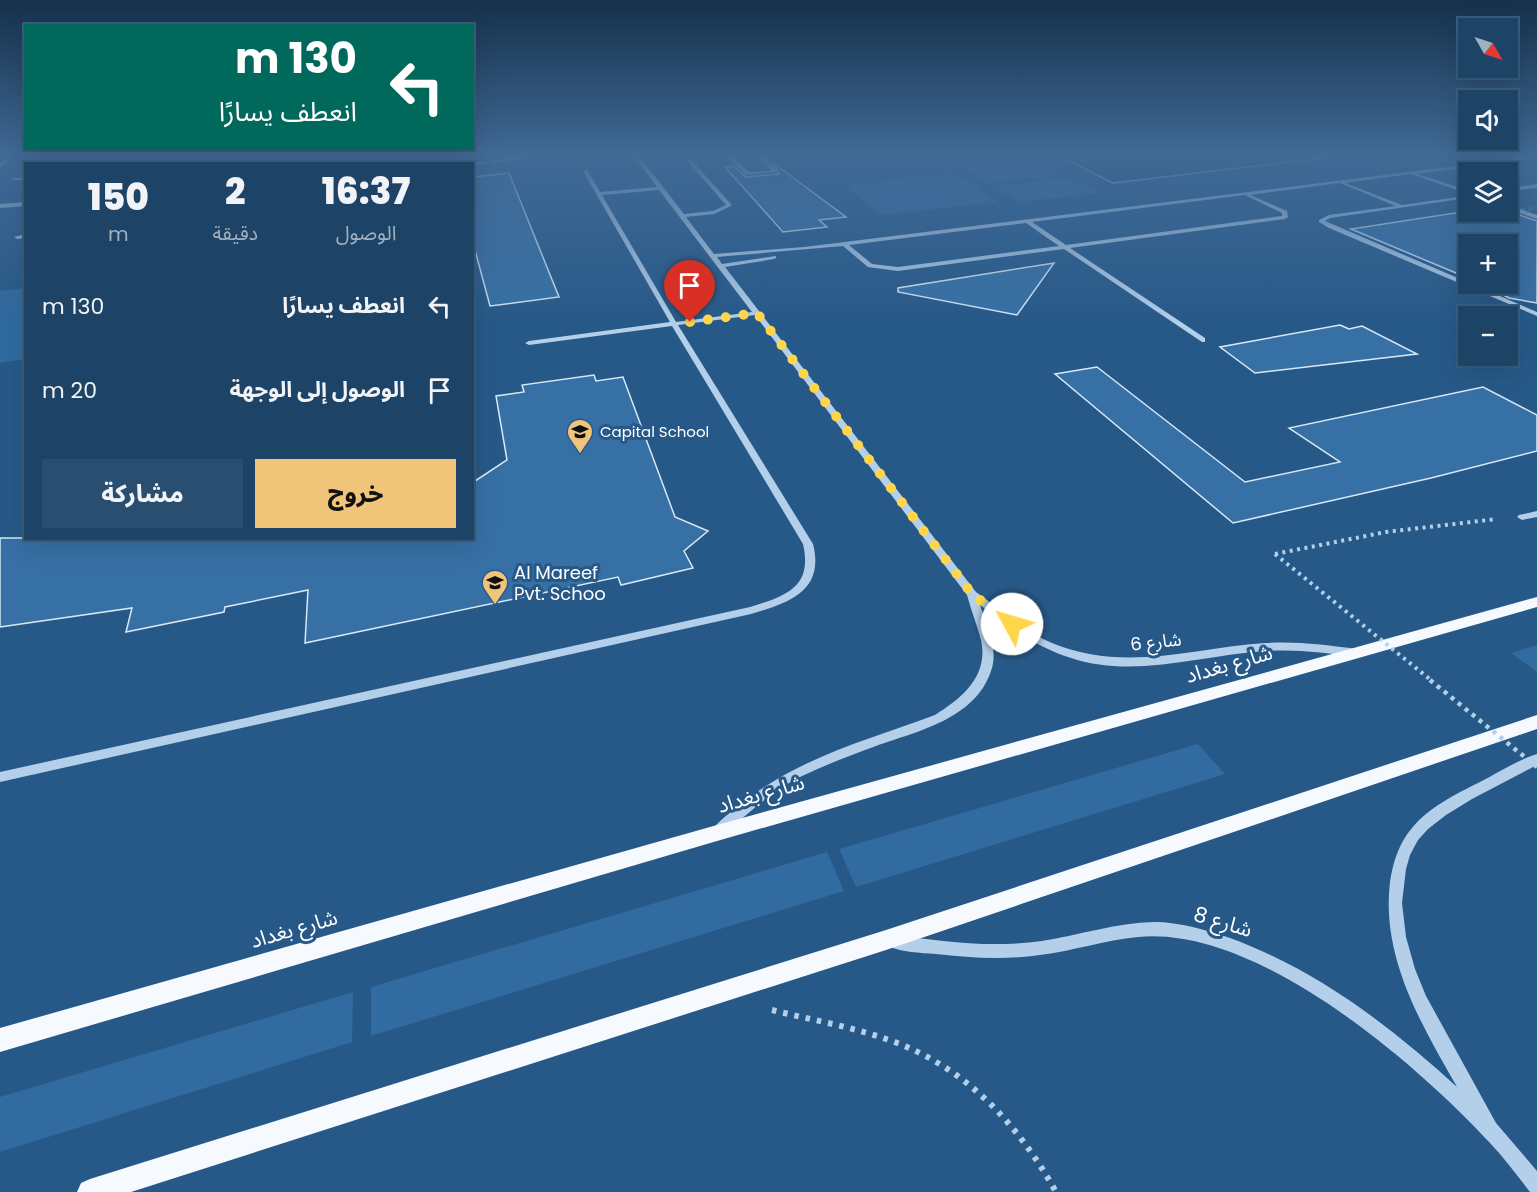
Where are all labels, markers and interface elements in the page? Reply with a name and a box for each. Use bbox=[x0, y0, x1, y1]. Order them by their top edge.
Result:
north arrow bbox=[1458, 18, 1518, 78]
map controls bbox=[1458, 18, 1518, 366]
text: 130 m bbox=[235, 29, 357, 88]
icon: left bbox=[378, 48, 456, 126]
button: sound bbox=[1458, 90, 1518, 150]
text: انعطف يسارًا bbox=[219, 93, 357, 130]
button: layers bbox=[1458, 162, 1518, 222]
text: 2 bbox=[225, 166, 246, 217]
text: 16:37 bbox=[322, 166, 410, 217]
text: 150 bbox=[88, 172, 149, 223]
text: دقيقة bbox=[213, 219, 258, 247]
text: الوصول bbox=[336, 219, 396, 247]
text: m bbox=[108, 220, 129, 248]
button: + bbox=[1458, 234, 1518, 294]
pin bbox=[664, 260, 715, 322]
icon: arrive bbox=[673, 269, 706, 302]
text: انعطف يسارًا bbox=[282, 290, 405, 321]
icon: left bbox=[423, 290, 456, 323]
text: 130 m bbox=[42, 291, 104, 322]
button: − bbox=[1458, 306, 1518, 366]
text: الوصول إلى الوجهة bbox=[230, 374, 405, 405]
icon: arrive bbox=[423, 374, 456, 407]
text: 20 m bbox=[42, 375, 97, 406]
school or university icon: Capital School bbox=[565, 417, 595, 455]
place label: Capital School bbox=[600, 421, 709, 442]
button: مشاركة bbox=[42, 459, 243, 528]
button: خروج bbox=[255, 459, 456, 528]
place label: Al Mareef Pvt. Schoo bbox=[514, 560, 606, 606]
school or university icon: Al Mareef Pvt. Schoo bbox=[480, 568, 510, 606]
position arrow bbox=[980, 592, 1044, 656]
street label: شارع 6 bbox=[1129, 626, 1183, 659]
street label: شارع بغداد bbox=[1182, 637, 1276, 691]
street label: شارع بغداد bbox=[714, 767, 808, 821]
street label: شارع 8 bbox=[1190, 899, 1256, 945]
street label: شارع بغداد bbox=[247, 902, 341, 956]

